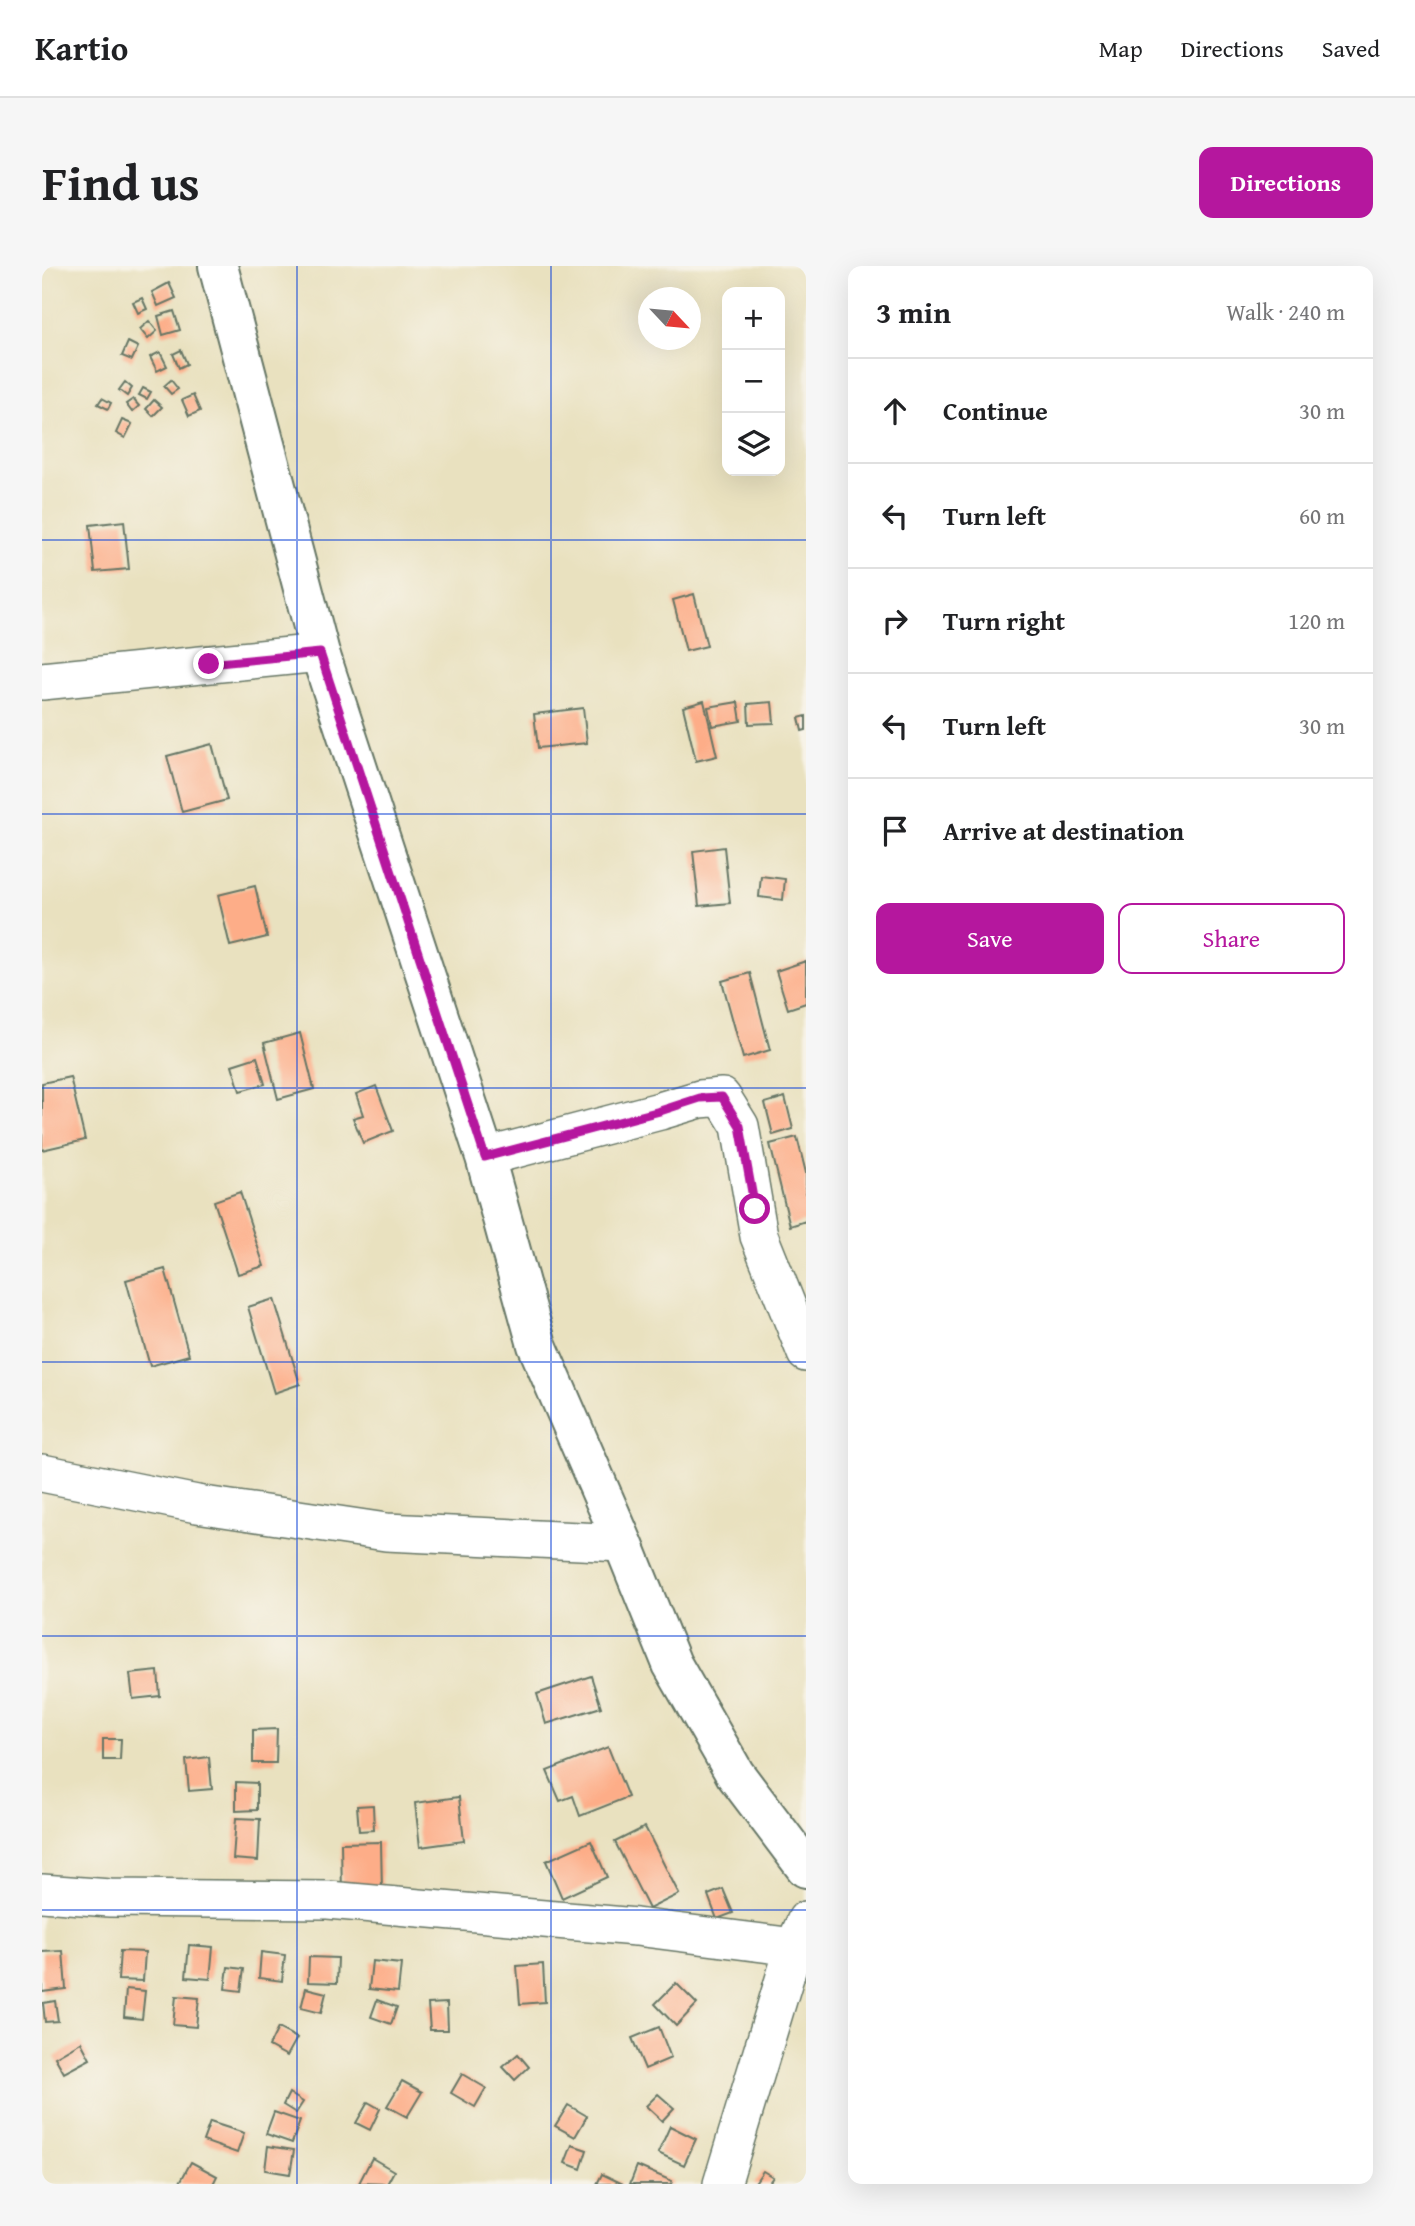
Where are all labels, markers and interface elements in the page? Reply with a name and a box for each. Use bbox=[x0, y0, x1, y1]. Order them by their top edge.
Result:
text: Kartio bbox=[35, 24, 128, 72]
text: Map bbox=[1099, 31, 1143, 66]
text: Directions bbox=[1181, 31, 1284, 66]
text: Saved bbox=[1322, 31, 1380, 66]
text: Find us bbox=[42, 146, 200, 218]
button: Directions bbox=[1199, 147, 1373, 218]
north arrow bbox=[638, 287, 701, 350]
map controls bbox=[722, 287, 785, 476]
button: + bbox=[722, 287, 785, 350]
text: 3 min bbox=[876, 290, 951, 334]
text: Walk · 240 m bbox=[1226, 295, 1345, 328]
button: − bbox=[722, 350, 785, 413]
text: Continue bbox=[943, 391, 1048, 430]
icon: ahead bbox=[876, 392, 914, 430]
text: 30 m bbox=[1299, 394, 1345, 427]
button: layers bbox=[722, 413, 785, 476]
text: Turn left bbox=[943, 496, 1046, 535]
icon: left bbox=[876, 497, 914, 535]
text: 60 m bbox=[1299, 499, 1345, 532]
text: Turn right bbox=[943, 601, 1065, 640]
icon: right bbox=[876, 602, 914, 640]
text: 120 m bbox=[1288, 604, 1345, 637]
route end bbox=[193, 648, 224, 679]
text: Turn left bbox=[943, 706, 1046, 745]
icon: left bbox=[876, 707, 914, 745]
text: 30 m bbox=[1299, 709, 1345, 742]
text: Arrive at destination bbox=[943, 811, 1184, 850]
icon: arrive bbox=[876, 812, 914, 850]
button: Save bbox=[876, 903, 1104, 974]
button: Share bbox=[1118, 903, 1345, 974]
route start bbox=[739, 1193, 770, 1224]

